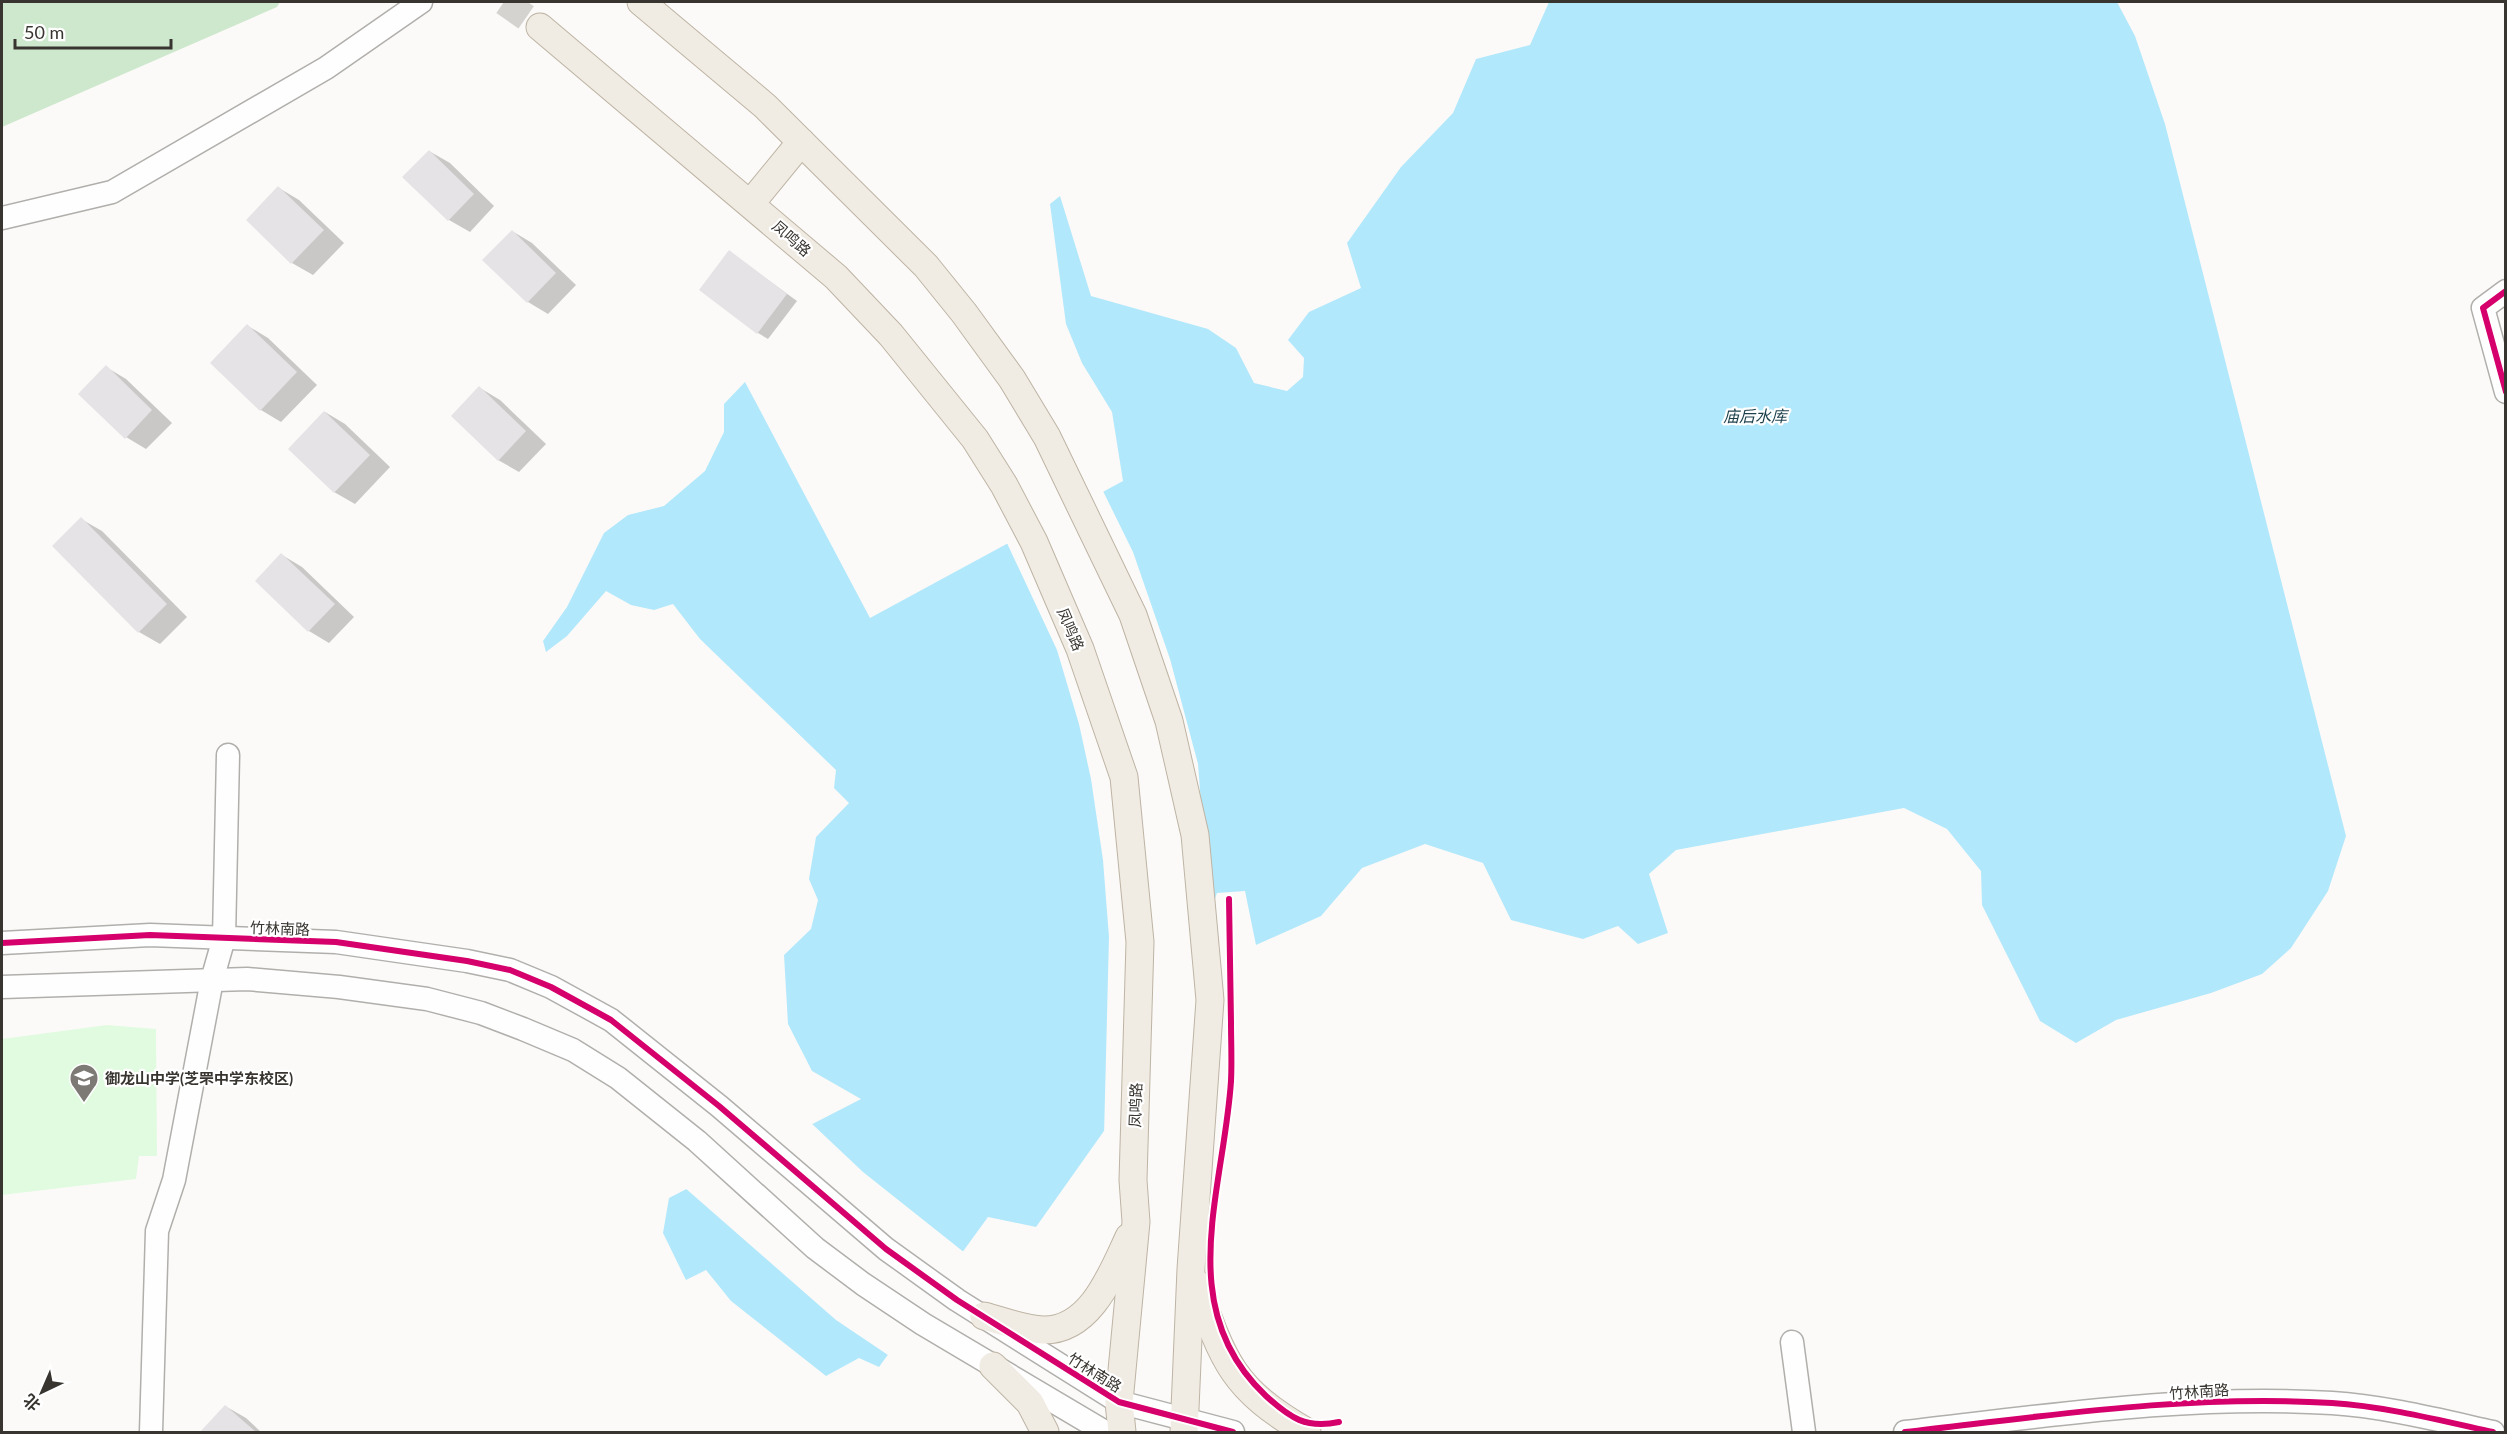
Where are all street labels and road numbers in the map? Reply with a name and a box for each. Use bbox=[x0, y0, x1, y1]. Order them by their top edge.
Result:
street label: 凤鸣路 bbox=[769, 216, 815, 260]
street label: 凤鸣路 bbox=[1054, 605, 1088, 653]
street label: 竹林南路 bbox=[250, 918, 310, 938]
street label: 凤鸣路 bbox=[1125, 1082, 1145, 1128]
street label: 竹林南路 bbox=[1065, 1348, 1125, 1396]
street label: 竹林南路 bbox=[2168, 1380, 2230, 1402]

